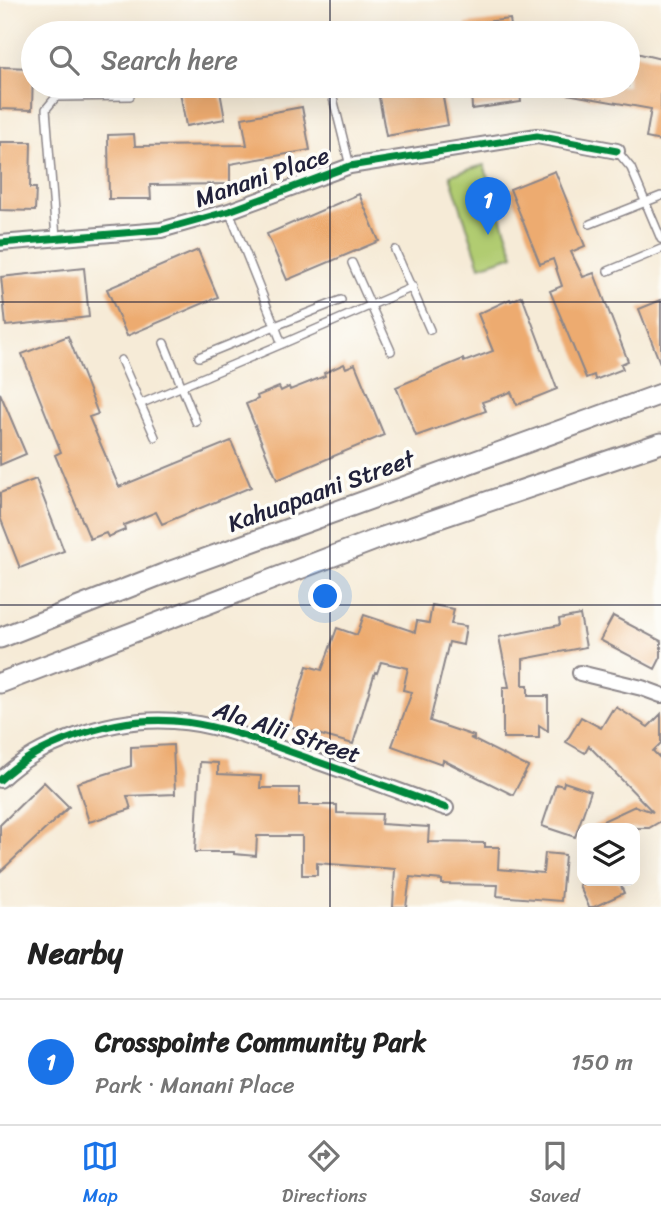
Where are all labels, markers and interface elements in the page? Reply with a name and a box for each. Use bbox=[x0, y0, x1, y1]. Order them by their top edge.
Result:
search box bbox=[21, 21, 640, 98]
text: Search here bbox=[101, 37, 238, 83]
icon: search bbox=[45, 41, 83, 79]
street label: Manani Place bbox=[189, 134, 335, 220]
pin: 1 bbox=[465, 177, 511, 235]
street label: Kahuapaani Street bbox=[221, 437, 422, 544]
your location bbox=[308, 579, 342, 613]
street label: Ala Alii Street bbox=[207, 688, 366, 776]
map controls bbox=[577, 823, 640, 886]
button: layers bbox=[577, 823, 640, 886]
text: Nearby bbox=[28, 926, 123, 980]
text: Crosspointe Community Park bbox=[95, 1019, 426, 1065]
text: 1 bbox=[46, 1042, 56, 1083]
text: 150 m bbox=[571, 1042, 633, 1083]
text: Park · Manani Place bbox=[95, 1065, 295, 1106]
tab: Map bbox=[81, 1137, 119, 1212]
tab: Directions bbox=[282, 1137, 367, 1212]
tab: Saved bbox=[530, 1137, 580, 1212]

